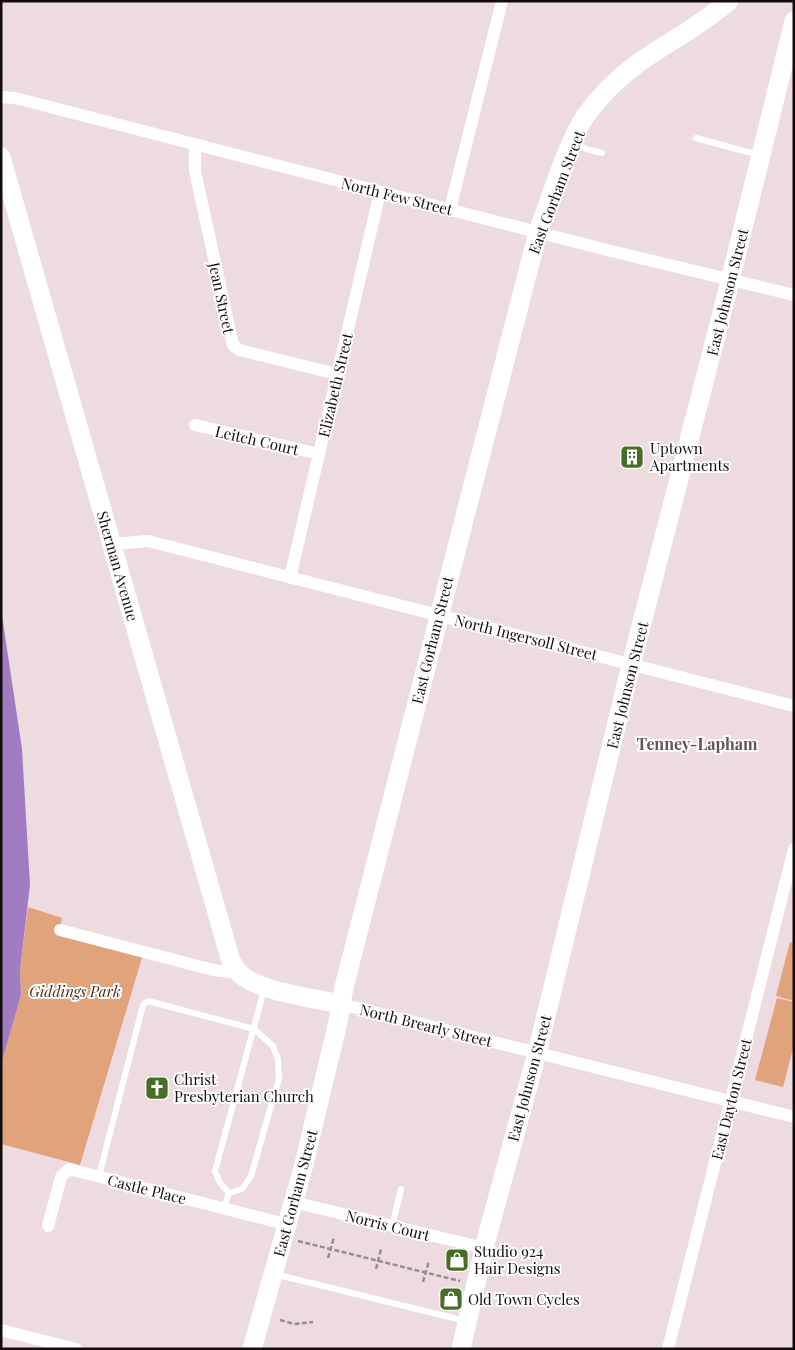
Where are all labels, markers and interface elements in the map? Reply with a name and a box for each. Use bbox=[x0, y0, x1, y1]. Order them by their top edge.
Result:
street label: East Gorham Street bbox=[523, 127, 589, 257]
street label: North Few Street bbox=[339, 173, 455, 220]
street label: East Johnson Street bbox=[702, 226, 753, 358]
street label: Jean Street bbox=[204, 259, 239, 336]
street label: Elizabeth Street bbox=[313, 330, 357, 439]
street label: Leitch Court bbox=[213, 421, 301, 459]
place label: Uptown Apartments bbox=[649, 438, 730, 475]
building icon: Uptown Apartments bbox=[619, 444, 645, 470]
street label: Sherman Avenue bbox=[93, 509, 143, 623]
street label: East Gorham Street bbox=[406, 573, 458, 706]
street label: North Ingersoll Street bbox=[453, 610, 600, 665]
street label: East Johnson Street bbox=[602, 619, 653, 751]
district label: Tenney-Lapham bbox=[636, 733, 758, 754]
park label: Giddings Park bbox=[29, 981, 121, 1001]
street label: North Brearly Street bbox=[358, 999, 495, 1051]
street label: East Johnson Street bbox=[502, 1012, 556, 1144]
street label: East Dayton Street bbox=[706, 1036, 756, 1162]
place label: Christ Presbyterian Church bbox=[174, 1069, 314, 1106]
church icon: Christ Presbyterian Church bbox=[144, 1075, 170, 1101]
street label: East Gorham Street bbox=[268, 1127, 322, 1259]
street label: Castle Place bbox=[105, 1170, 189, 1208]
street label: Norris Court bbox=[344, 1205, 433, 1245]
place label: Studio 924 Hair Designs bbox=[474, 1241, 560, 1278]
shop icon: Studio 924 Hair Designs bbox=[444, 1247, 470, 1273]
shop icon: Old Town Cycles bbox=[438, 1286, 464, 1312]
place label: Old Town Cycles bbox=[468, 1289, 580, 1309]

